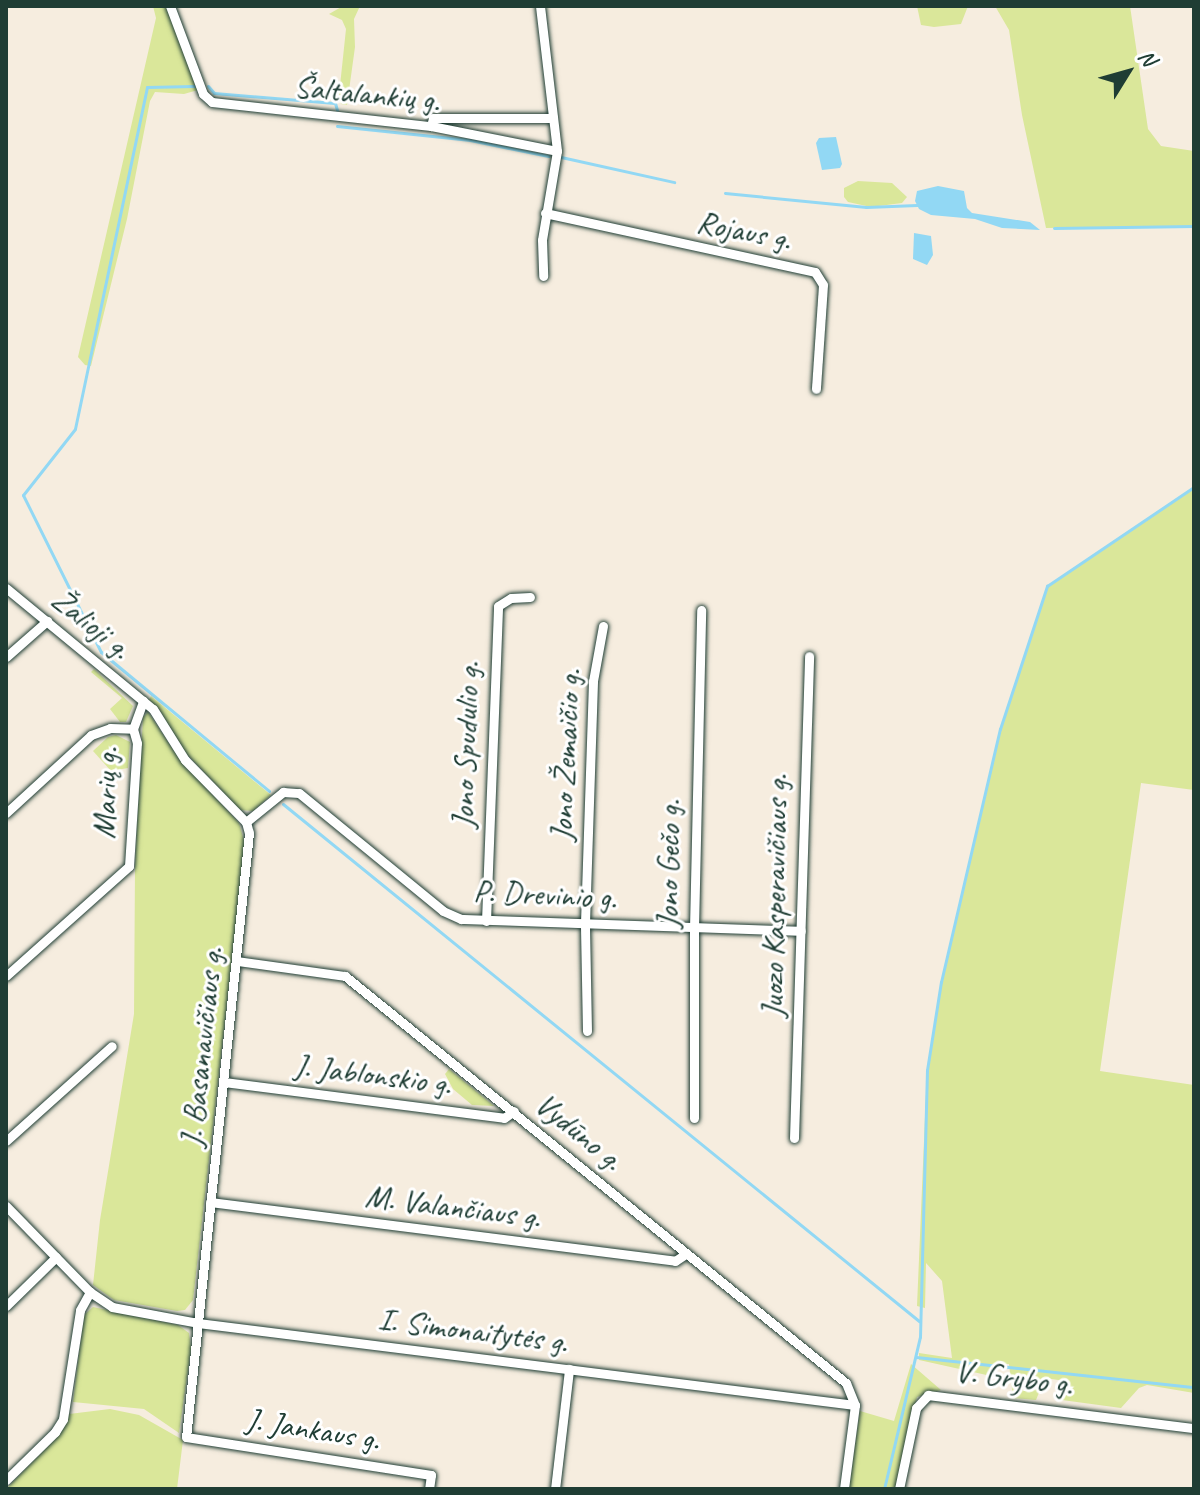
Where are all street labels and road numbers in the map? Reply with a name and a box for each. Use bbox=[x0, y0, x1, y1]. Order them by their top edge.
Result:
street label: Šaltalankių g. bbox=[292, 67, 442, 121]
street label: Rojaus g. bbox=[693, 203, 795, 259]
street label: Žalioji g. bbox=[43, 580, 139, 668]
street label: Jono Spudulio g. bbox=[444, 661, 488, 829]
street label: Jono Žemaičio g. bbox=[542, 668, 590, 842]
street label: Marių g. bbox=[85, 746, 127, 840]
street label: Juozo Kasperavičiaus g. bbox=[754, 774, 796, 1018]
street label: Jono Gečo g. bbox=[649, 800, 689, 928]
street label: P. Drevinio g. bbox=[472, 872, 618, 918]
street label: J. Basanavičiaus g. bbox=[172, 945, 232, 1149]
street label: J. Jablonskio g. bbox=[292, 1046, 454, 1104]
street label: Vydūno g. bbox=[527, 1085, 631, 1179]
street label: M. Valančiaus g. bbox=[363, 1177, 543, 1237]
street label: I. Simonaitytės g. bbox=[376, 1300, 570, 1362]
street label: V. Grybo g. bbox=[953, 1352, 1075, 1404]
street label: J. Jankaus g. bbox=[244, 1401, 382, 1459]

